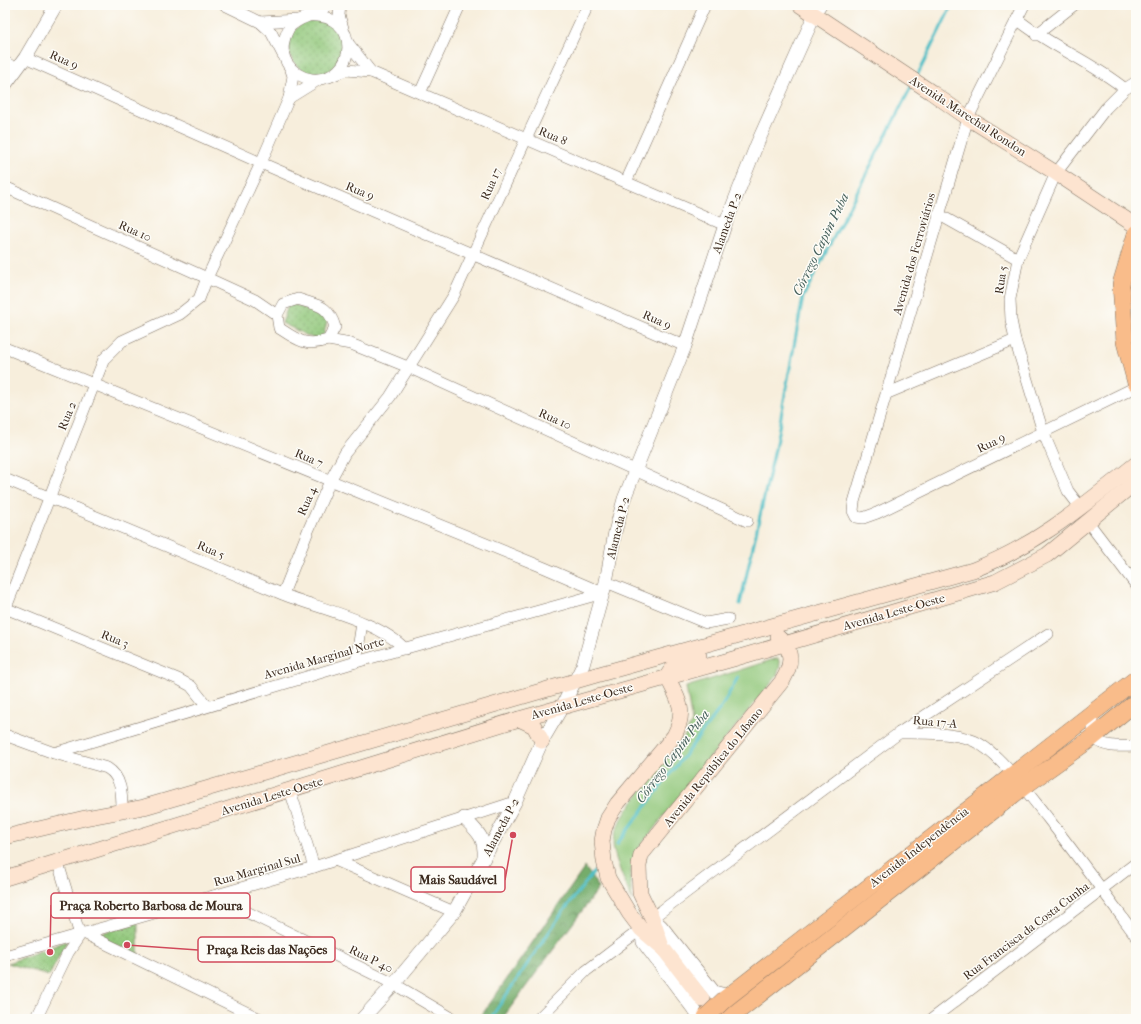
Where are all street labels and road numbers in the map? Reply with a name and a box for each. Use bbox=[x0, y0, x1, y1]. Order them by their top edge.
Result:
street label: Rua 9 bbox=[48, 48, 80, 72]
street label: Avenida Marechal Rondon bbox=[906, 72, 1029, 159]
street label: Rua 8 bbox=[537, 124, 569, 148]
street label: Rua 17 bbox=[478, 166, 504, 202]
street label: Rua 9 bbox=[344, 179, 376, 203]
street label: Alameda P-2 bbox=[709, 191, 744, 256]
street label: Avenida dos Ferroviários bbox=[890, 191, 938, 318]
street label: Rua 10 bbox=[117, 218, 153, 244]
street label: Rua 5 bbox=[992, 265, 1010, 295]
street label: Rua 9 bbox=[641, 308, 673, 332]
street label: Rua 2 bbox=[55, 400, 79, 432]
street label: Rua 10 bbox=[537, 406, 573, 432]
street label: Rua 9 bbox=[975, 430, 1007, 456]
street label: Rua 7 bbox=[293, 446, 325, 470]
street label: Rua 4 bbox=[294, 483, 320, 518]
street label: Alameda P-2 bbox=[603, 495, 632, 562]
street label: Rua 5 bbox=[195, 538, 227, 562]
street label: Avenida Leste-Oeste bbox=[840, 591, 947, 634]
street label: Rua 3 bbox=[99, 627, 131, 651]
street label: Avenida Marginal Norte bbox=[261, 634, 386, 682]
street label: Avenida Leste-Oeste bbox=[528, 680, 635, 723]
street label: Avenida República do Líbano bbox=[660, 705, 765, 830]
street label: Rua 17-A bbox=[912, 713, 958, 731]
street label: Avenida Leste-Oeste bbox=[219, 774, 324, 818]
street label: Alameda P-2 bbox=[479, 796, 522, 859]
street label: Avenida Independência bbox=[866, 804, 972, 891]
street label: Rua Marginal Sul bbox=[212, 851, 303, 889]
street label: Rua Francisca da Costa Cunha bbox=[960, 879, 1092, 983]
street label: Rua P 40 bbox=[347, 942, 395, 976]

